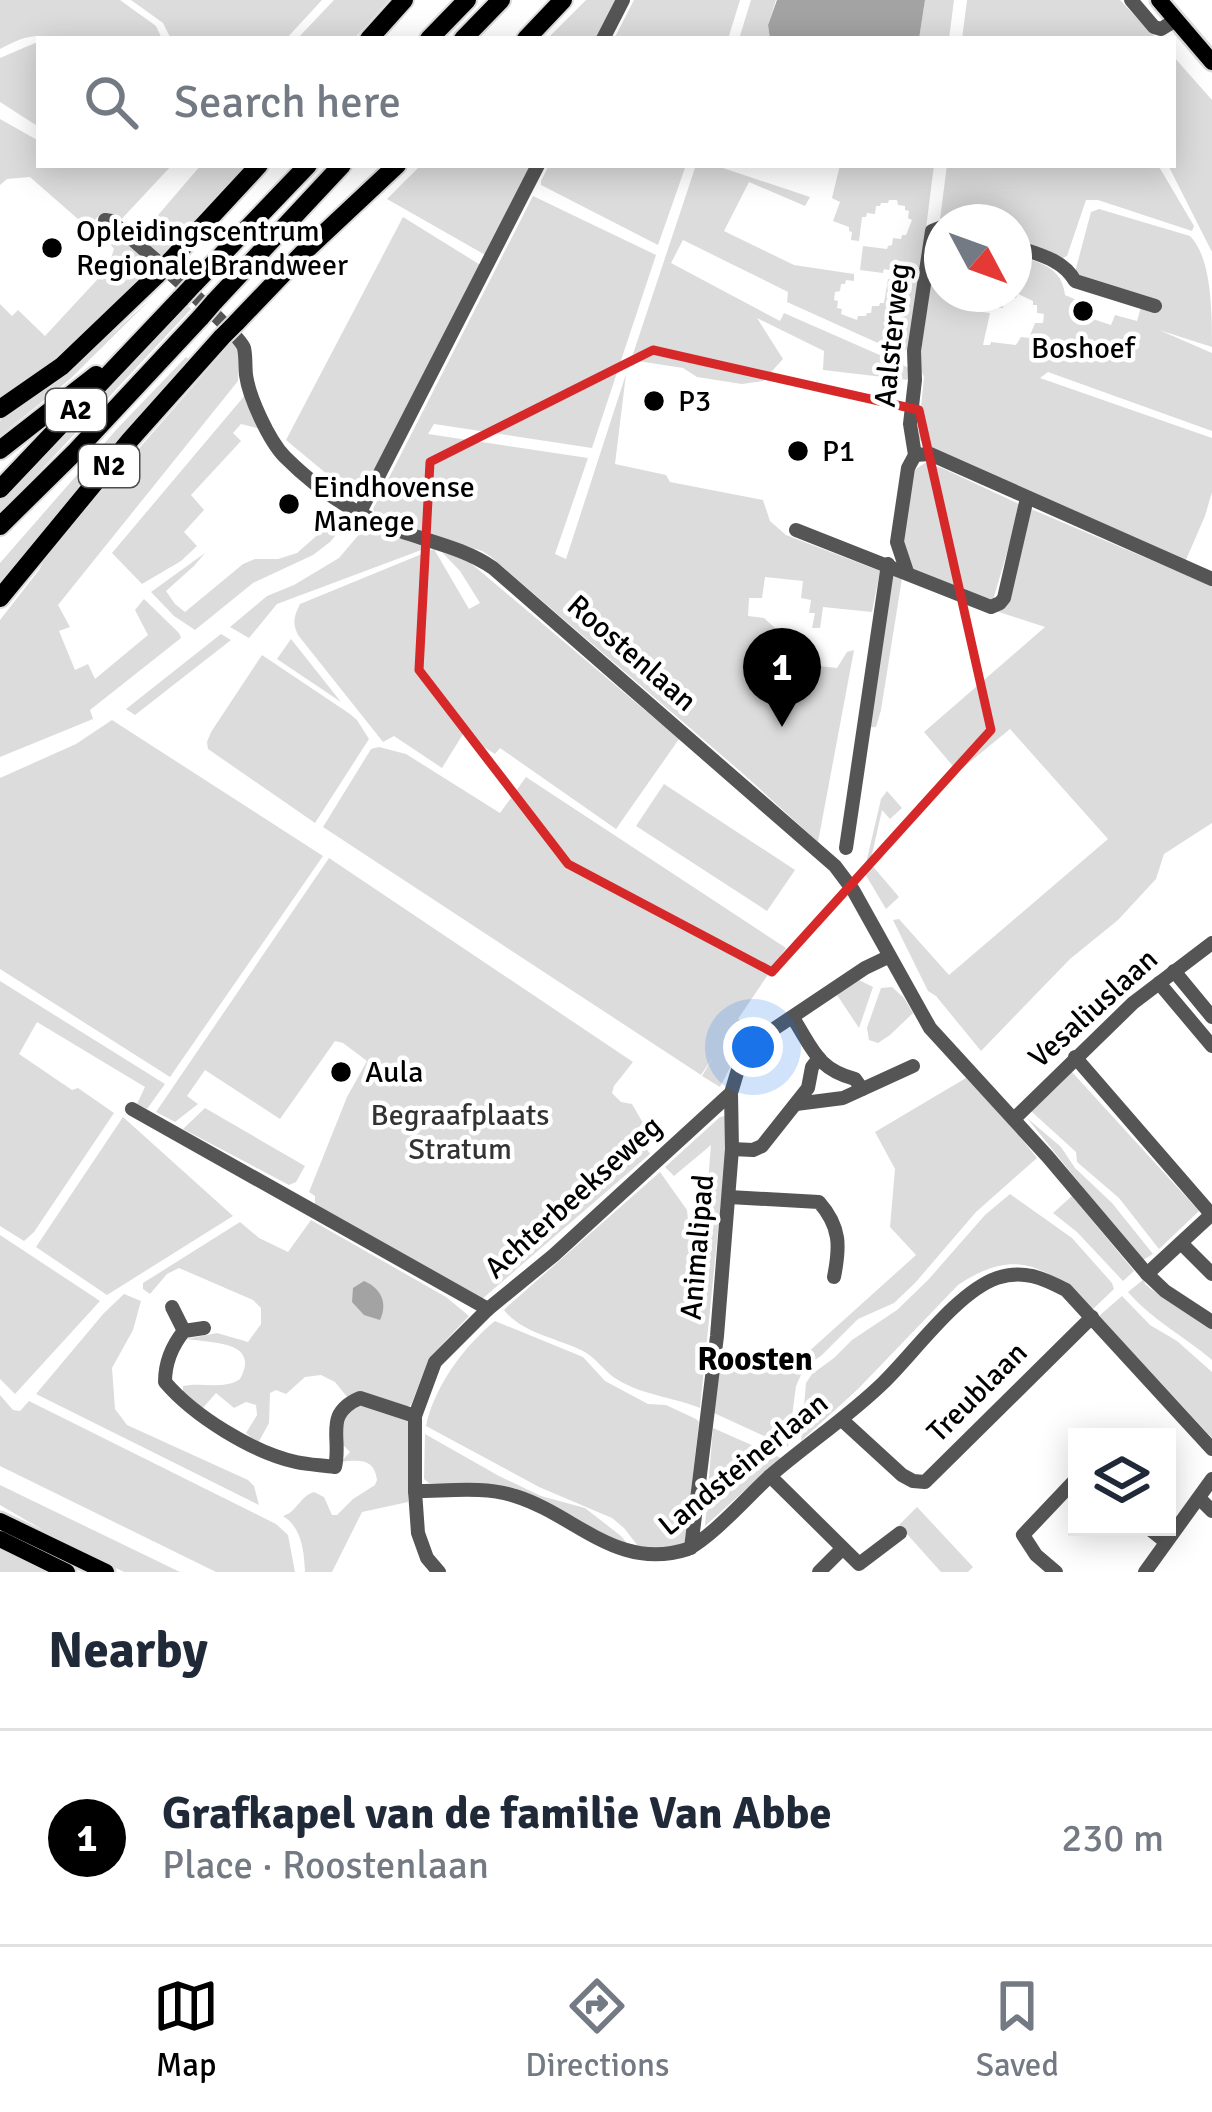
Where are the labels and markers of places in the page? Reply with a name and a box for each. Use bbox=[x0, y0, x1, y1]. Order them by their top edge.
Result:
place label: Opleidingscentrum Regionale Brandweer bbox=[76, 213, 348, 284]
marker: Opleidingscentrum Regionale Brandweer bbox=[39, 235, 65, 261]
marker: Boshoef bbox=[1070, 298, 1096, 324]
place label: Boshoef bbox=[1031, 330, 1137, 367]
place label: P3 bbox=[678, 383, 711, 420]
marker: P3 bbox=[641, 388, 667, 414]
place label: P1 bbox=[822, 433, 855, 470]
marker: P1 bbox=[785, 438, 811, 464]
place label: Eindhovense Manege bbox=[313, 469, 475, 540]
marker: Eindhovense Manege bbox=[276, 491, 302, 517]
pin: 1 bbox=[743, 628, 821, 727]
place label: Aula bbox=[365, 1054, 424, 1091]
marker: Aula bbox=[328, 1059, 354, 1085]

